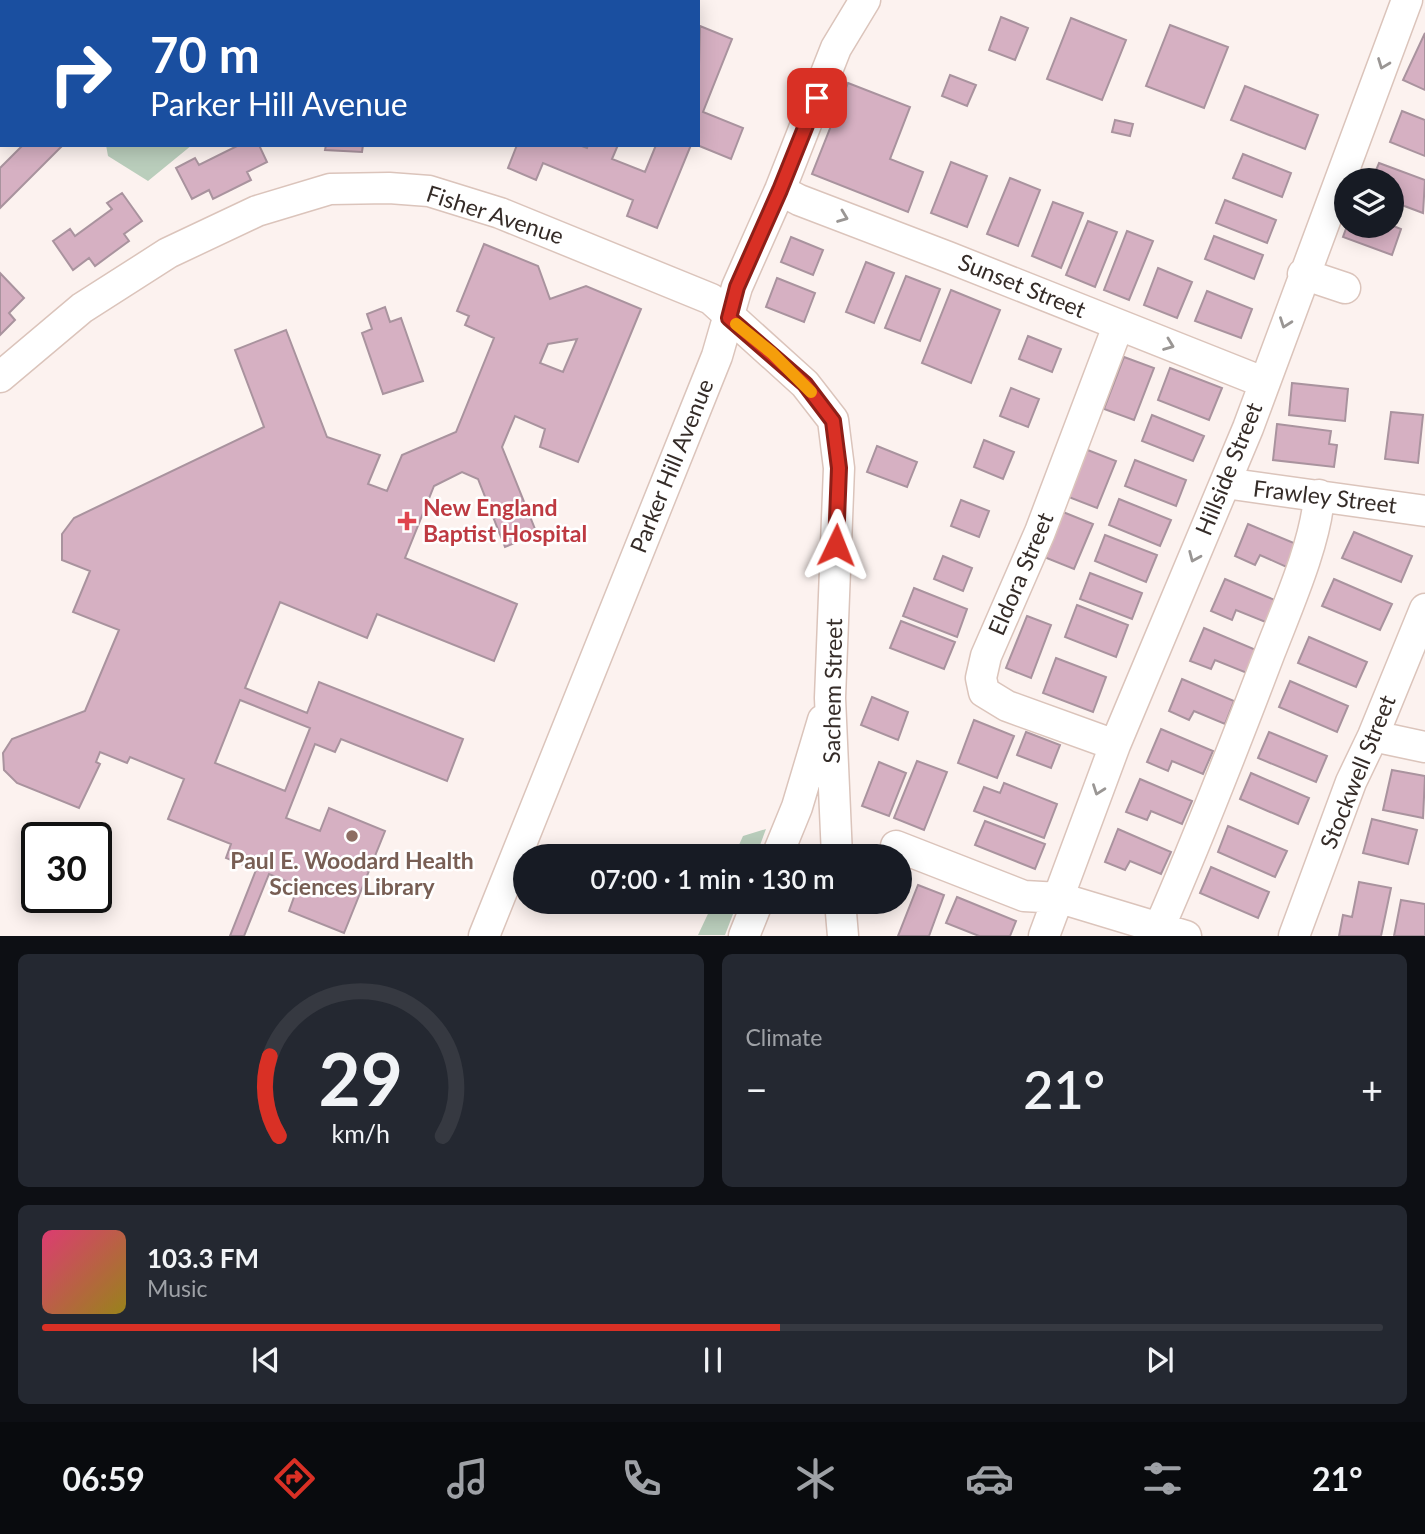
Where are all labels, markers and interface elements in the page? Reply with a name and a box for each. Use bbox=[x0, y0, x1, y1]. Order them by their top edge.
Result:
text: 70 m bbox=[150, 25, 260, 83]
icon: right bbox=[35, 28, 126, 119]
one-way arrow bbox=[1377, 57, 1391, 69]
pin bbox=[787, 68, 847, 128]
icon: arrive bbox=[798, 79, 836, 117]
text: Parker Hill Avenue bbox=[150, 84, 408, 123]
map controls bbox=[1334, 168, 1404, 238]
button: layers bbox=[1334, 168, 1404, 238]
street label: Fisher Avenue bbox=[423, 179, 567, 249]
one-way arrow bbox=[836, 209, 848, 223]
street label: Sunset Street bbox=[955, 247, 1091, 324]
one-way arrow bbox=[1280, 316, 1294, 328]
one-way arrow bbox=[1162, 336, 1174, 350]
street label: Parker Hill Avenue bbox=[623, 375, 719, 557]
street label: Hillside Street bbox=[1189, 397, 1268, 539]
street label: Frawley Street bbox=[1252, 473, 1399, 519]
place label: New England Baptist Hospital bbox=[423, 493, 587, 547]
street label: Eldora Street bbox=[982, 507, 1059, 639]
position arrow bbox=[799, 508, 873, 582]
marker: New England Baptist Hospital bbox=[397, 511, 417, 531]
one-way arrow bbox=[1188, 550, 1202, 562]
street label: Sachem Street bbox=[817, 617, 847, 764]
street label: Stockwell Street bbox=[1314, 690, 1401, 853]
one-way arrow bbox=[1092, 784, 1106, 796]
speed limit sign: 30 bbox=[21, 822, 112, 913]
marker: Paul E. Woodard Health Sciences Library bbox=[344, 828, 360, 844]
place label: Paul E. Woodard Health Sciences Library bbox=[230, 846, 474, 900]
text: 07:00 · 1 min · 130 m bbox=[590, 863, 835, 895]
text: Climate bbox=[746, 1023, 822, 1051]
text: 29 bbox=[319, 1035, 403, 1123]
text: 21° bbox=[1023, 1058, 1105, 1120]
text: − bbox=[746, 1066, 768, 1112]
text: + bbox=[1361, 1066, 1383, 1112]
text: km/h bbox=[331, 1118, 390, 1148]
text: 103.3 FM bbox=[147, 1242, 259, 1274]
text: Music bbox=[147, 1274, 207, 1302]
icon: previous bbox=[247, 1341, 285, 1379]
icon: pause bbox=[694, 1341, 732, 1379]
icon: next bbox=[1141, 1341, 1179, 1379]
icon: directions bbox=[270, 1454, 319, 1503]
icon: music bbox=[443, 1454, 492, 1503]
icon: phone bbox=[617, 1454, 666, 1503]
icon: climate bbox=[791, 1454, 840, 1503]
icon: car bbox=[965, 1454, 1014, 1503]
icon: filters bbox=[1138, 1454, 1187, 1503]
text: 06:59 bbox=[62, 1459, 145, 1498]
text: 21° bbox=[1312, 1459, 1363, 1498]

